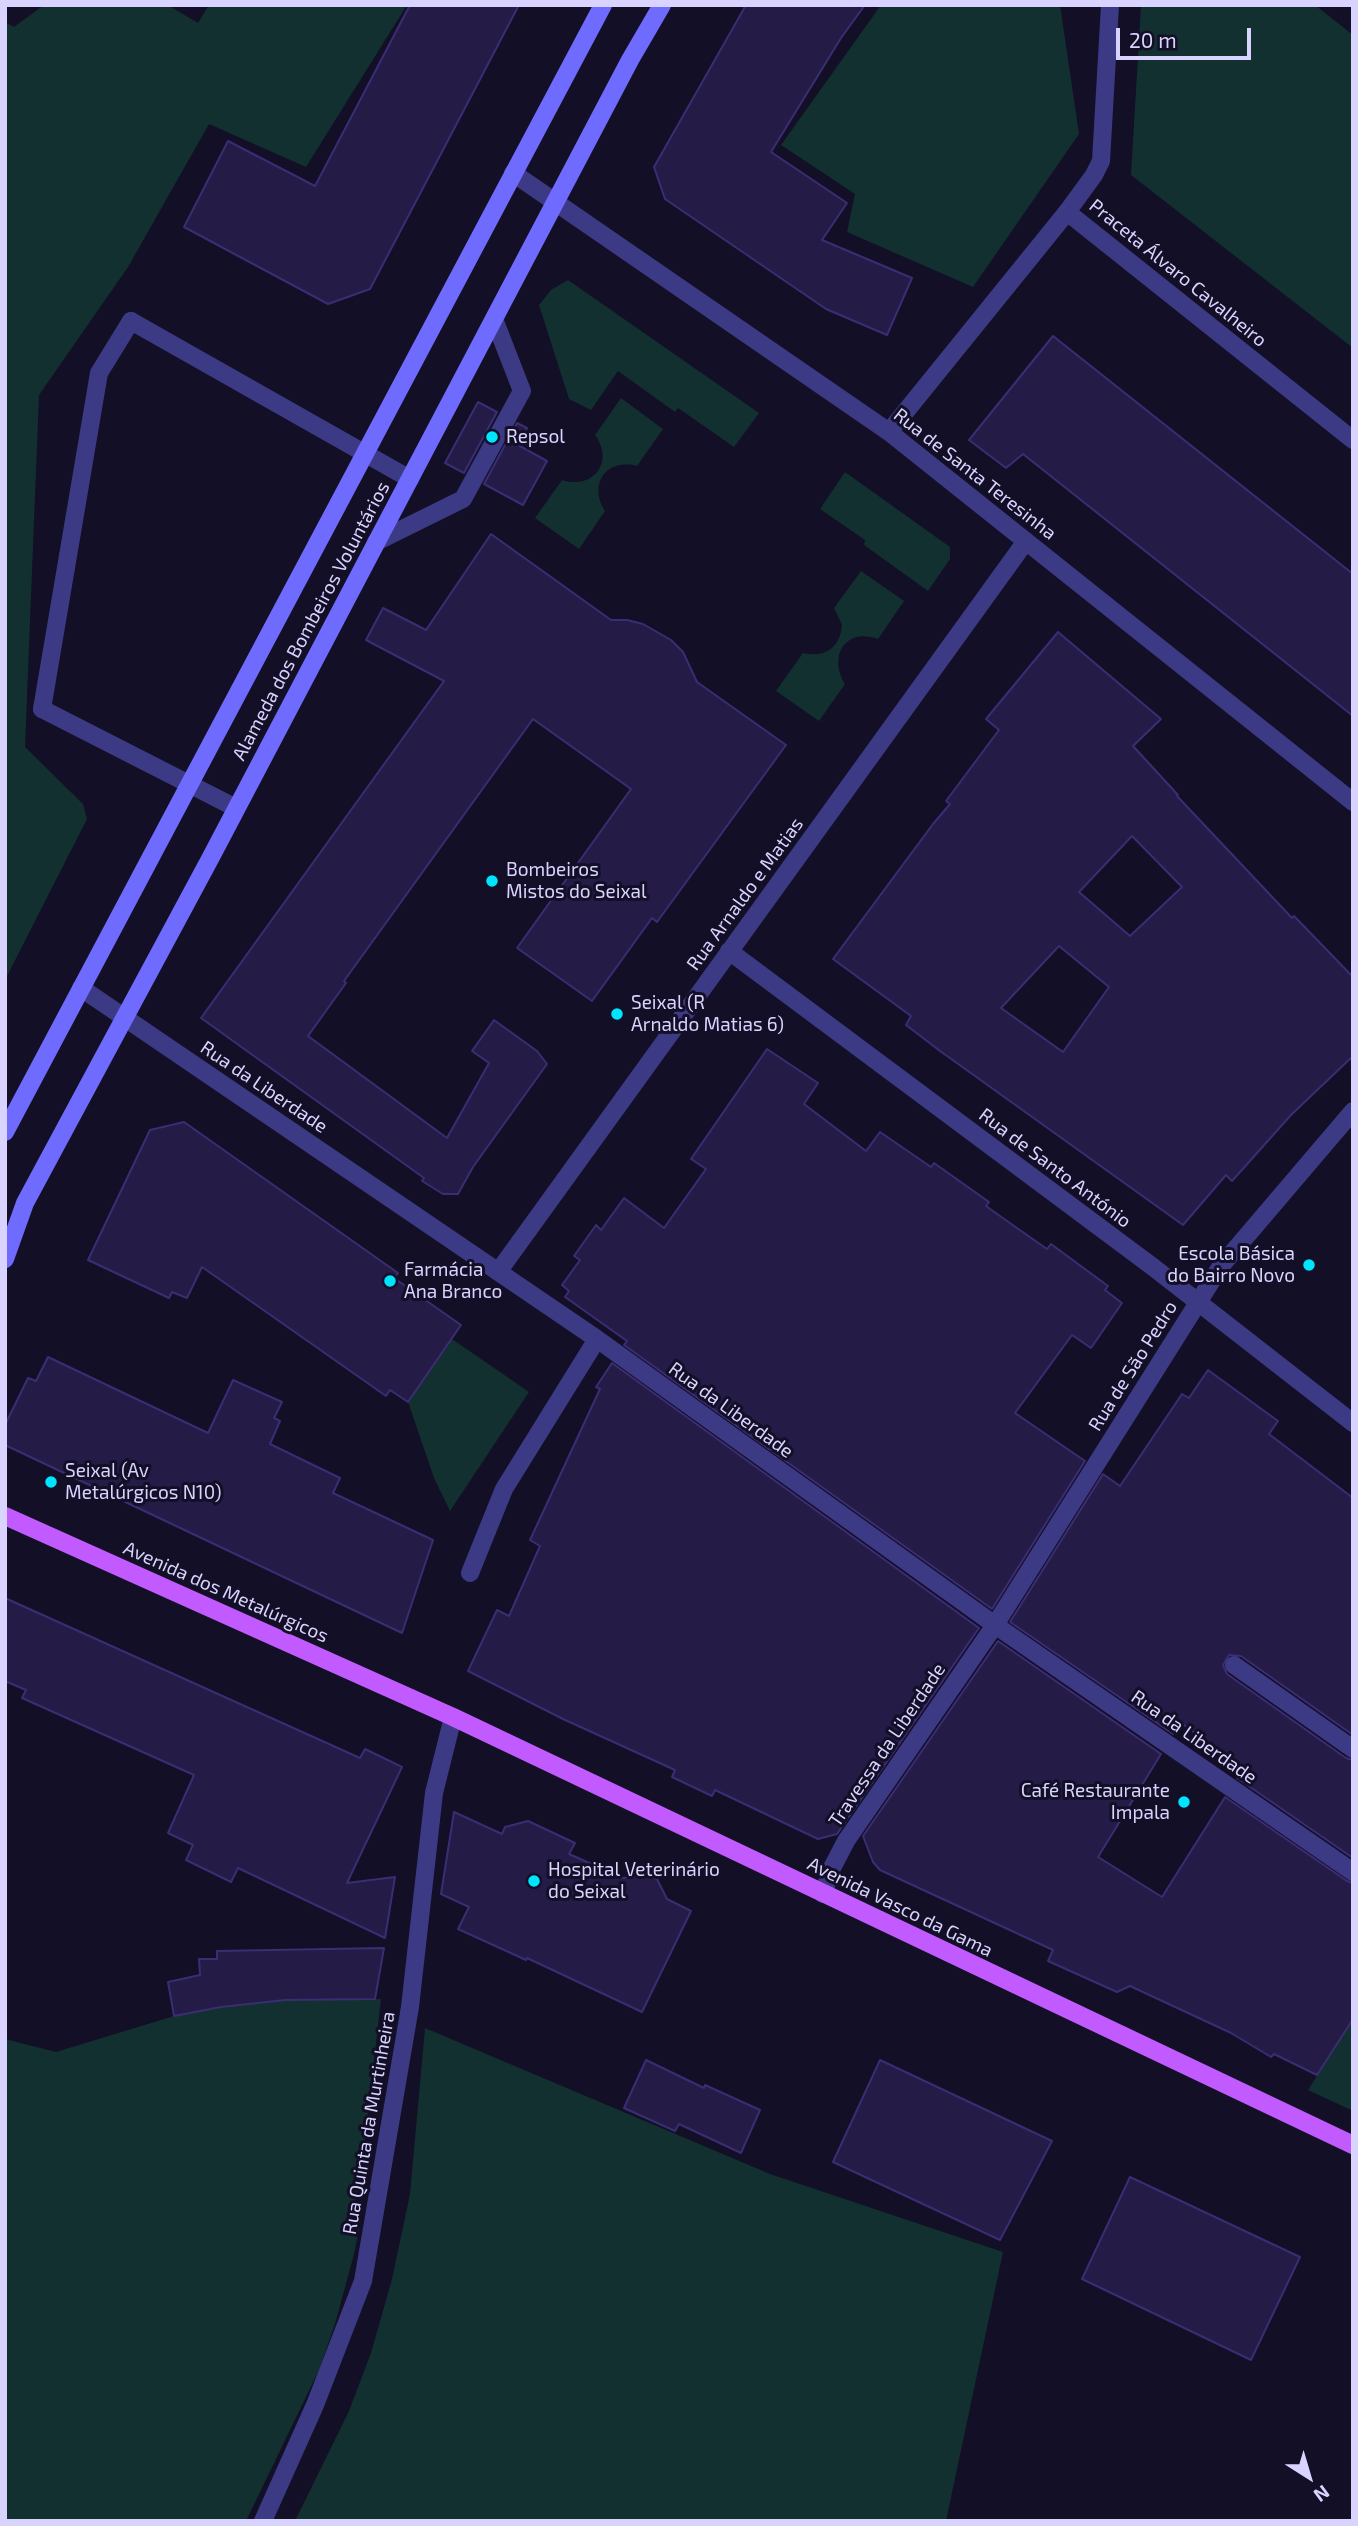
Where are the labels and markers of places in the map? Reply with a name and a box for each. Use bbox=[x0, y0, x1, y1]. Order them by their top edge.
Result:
place label: Repsol bbox=[506, 426, 565, 448]
marker: Repsol bbox=[484, 429, 500, 445]
place label: Bombeiros Mistos do Seixal bbox=[506, 859, 647, 903]
marker: Bombeiros Mistos do Seixal bbox=[484, 873, 500, 889]
place label: Seixal (R Arnaldo Matias 6) bbox=[631, 992, 784, 1036]
marker: Seixal (R Arnaldo Matias 6) bbox=[609, 1006, 625, 1022]
place label: Escola Básica do Bairro Novo bbox=[1167, 1243, 1295, 1287]
marker: Escola Básica do Bairro Novo bbox=[1301, 1257, 1317, 1273]
place label: Farmácia Ana Branco bbox=[404, 1259, 502, 1303]
marker: Farmácia Ana Branco bbox=[382, 1273, 398, 1289]
place label: Seixal (Av Metalúrgicos N10) bbox=[65, 1460, 222, 1504]
marker: Seixal (Av Metalúrgicos N10) bbox=[43, 1474, 59, 1490]
place label: Café Restaurante Impala bbox=[1021, 1780, 1170, 1824]
marker: Café Restaurante Impala bbox=[1176, 1794, 1192, 1810]
place label: Hospital Veterinário do Seixal bbox=[548, 1859, 720, 1903]
marker: Hospital Veterinário do Seixal bbox=[526, 1873, 542, 1889]

